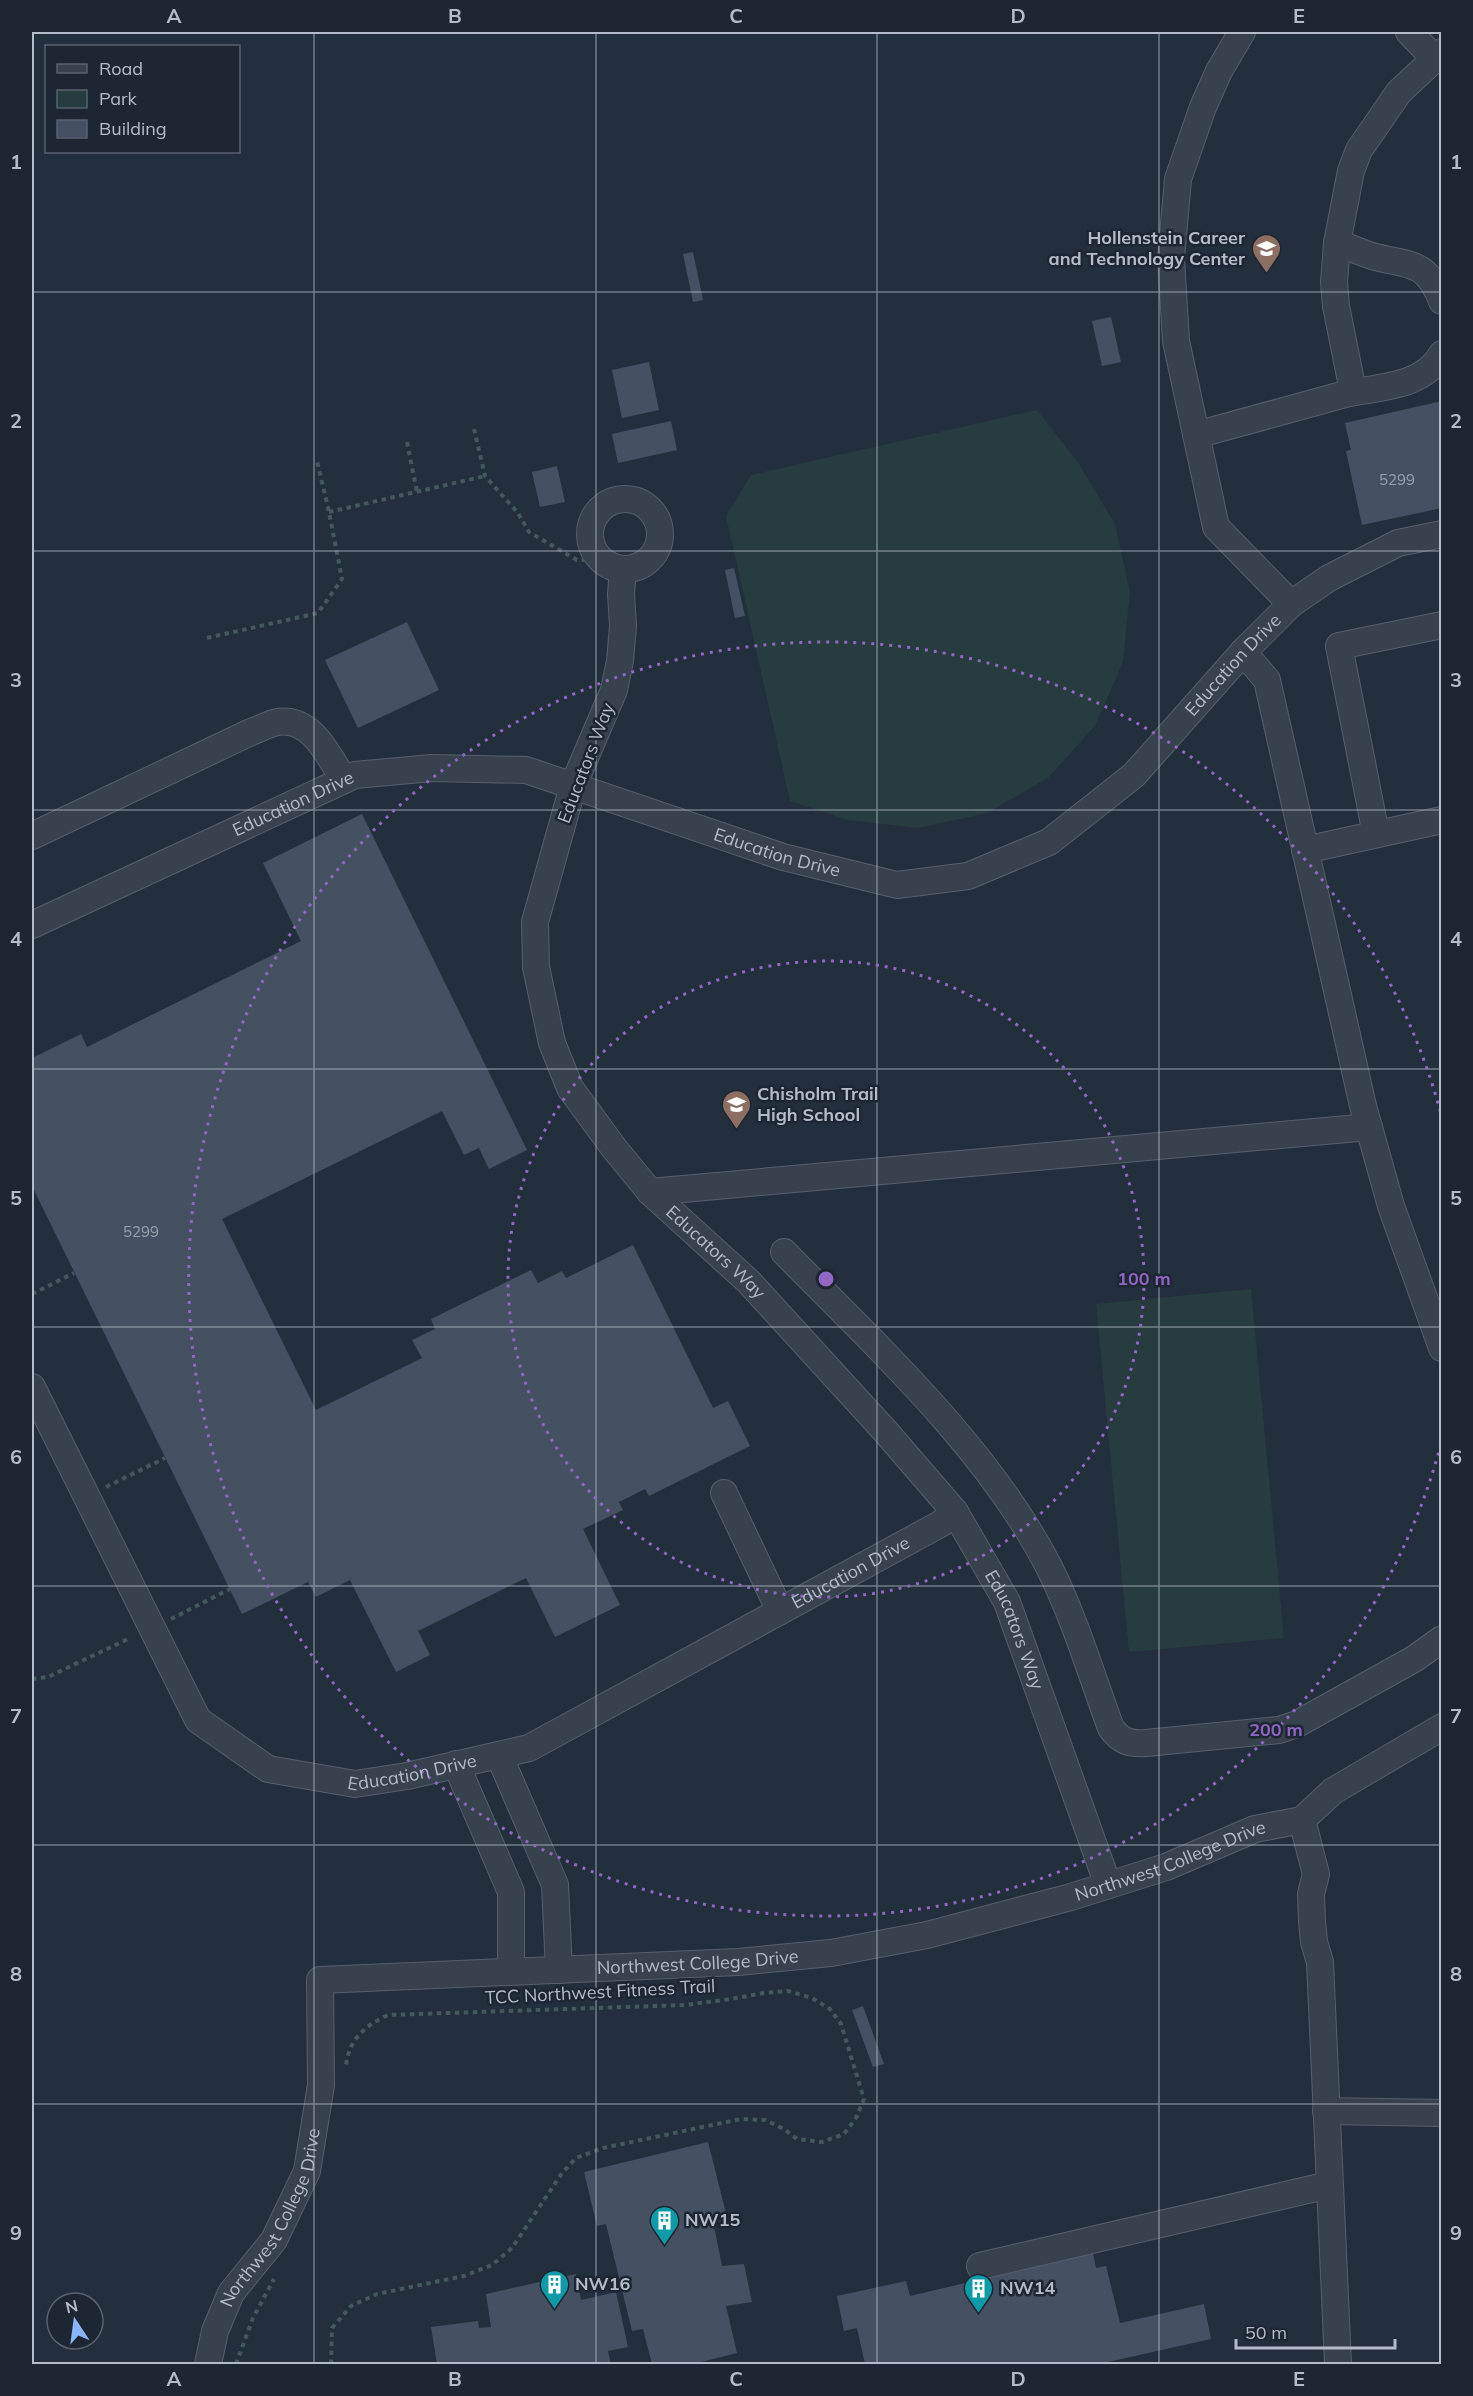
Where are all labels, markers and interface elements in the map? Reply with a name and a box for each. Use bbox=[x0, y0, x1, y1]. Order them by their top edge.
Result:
text: A bbox=[167, 3, 182, 28]
text: B bbox=[448, 3, 462, 28]
text: C bbox=[729, 3, 743, 28]
text: D bbox=[1010, 3, 1026, 28]
text: E bbox=[1293, 3, 1305, 28]
legend bbox=[45, 45, 240, 153]
text: Road bbox=[99, 57, 143, 80]
text: Park bbox=[99, 87, 138, 110]
text: Building bbox=[99, 117, 167, 140]
text: 1 bbox=[10, 149, 22, 174]
text: 1 bbox=[1450, 149, 1462, 174]
place label: Hollenstein Career and Technology Center bbox=[1049, 226, 1246, 270]
school or university icon: Hollenstein Career and Technology Center bbox=[1250, 232, 1282, 274]
text: 2 bbox=[10, 408, 22, 433]
text: 2 bbox=[1450, 408, 1462, 433]
house number: 5299 bbox=[1379, 470, 1415, 489]
street label: Education Drive bbox=[1180, 609, 1286, 720]
text: 3 bbox=[10, 667, 22, 692]
text: 3 bbox=[1450, 667, 1462, 692]
street label: Educators Way bbox=[552, 699, 619, 826]
street label: Education Drive bbox=[229, 765, 357, 841]
street label: Education Drive bbox=[711, 822, 843, 882]
text: 4 bbox=[10, 926, 22, 951]
text: 4 bbox=[1450, 926, 1462, 951]
place label: Chisholm Trail High School bbox=[757, 1082, 879, 1126]
school or university icon: Chisholm Trail High School bbox=[720, 1088, 752, 1130]
text: 5 bbox=[10, 1185, 22, 1210]
text: 5 bbox=[1450, 1185, 1462, 1210]
street label: Educators Way bbox=[661, 1200, 771, 1304]
house number: 5299 bbox=[123, 1222, 159, 1241]
text: 100 m bbox=[1117, 1267, 1171, 1290]
centre of rings bbox=[816, 1269, 836, 1289]
text: 6 bbox=[10, 1444, 22, 1469]
text: 6 bbox=[1450, 1444, 1462, 1469]
street label: Education Drive bbox=[787, 1531, 914, 1614]
street label: Educators Way bbox=[980, 1566, 1049, 1693]
text: 7 bbox=[10, 1703, 22, 1728]
text: 7 bbox=[1450, 1703, 1462, 1728]
text: 200 m bbox=[1249, 1718, 1303, 1741]
street label: Education Drive bbox=[346, 1748, 479, 1795]
street label: Northwest College Drive bbox=[1072, 1815, 1267, 1906]
street label: Northwest College Drive bbox=[596, 1944, 800, 1979]
text: 8 bbox=[10, 1961, 22, 1986]
text: 8 bbox=[1450, 1961, 1462, 1986]
street label: TCC Northwest Fitness Trail bbox=[484, 1974, 716, 2009]
street label: Northwest College Drive bbox=[215, 2126, 325, 2310]
building icon: NW15 bbox=[648, 2204, 680, 2246]
place label: NW15 bbox=[685, 2208, 741, 2231]
text: 9 bbox=[10, 2220, 22, 2245]
text: 9 bbox=[1450, 2220, 1462, 2245]
building icon: NW16 bbox=[538, 2268, 570, 2310]
place label: NW16 bbox=[575, 2272, 631, 2295]
building icon: NW14 bbox=[963, 2272, 995, 2314]
place label: NW14 bbox=[1000, 2276, 1056, 2299]
north arrow bbox=[45, 2291, 105, 2351]
text: N bbox=[63, 2295, 80, 2317]
scale bar bbox=[1236, 2312, 1395, 2350]
text: 50 m bbox=[1245, 2321, 1287, 2344]
text: A bbox=[167, 2366, 182, 2391]
text: B bbox=[448, 2366, 462, 2391]
text: C bbox=[729, 2366, 743, 2391]
text: D bbox=[1010, 2366, 1026, 2391]
text: E bbox=[1293, 2366, 1305, 2391]

